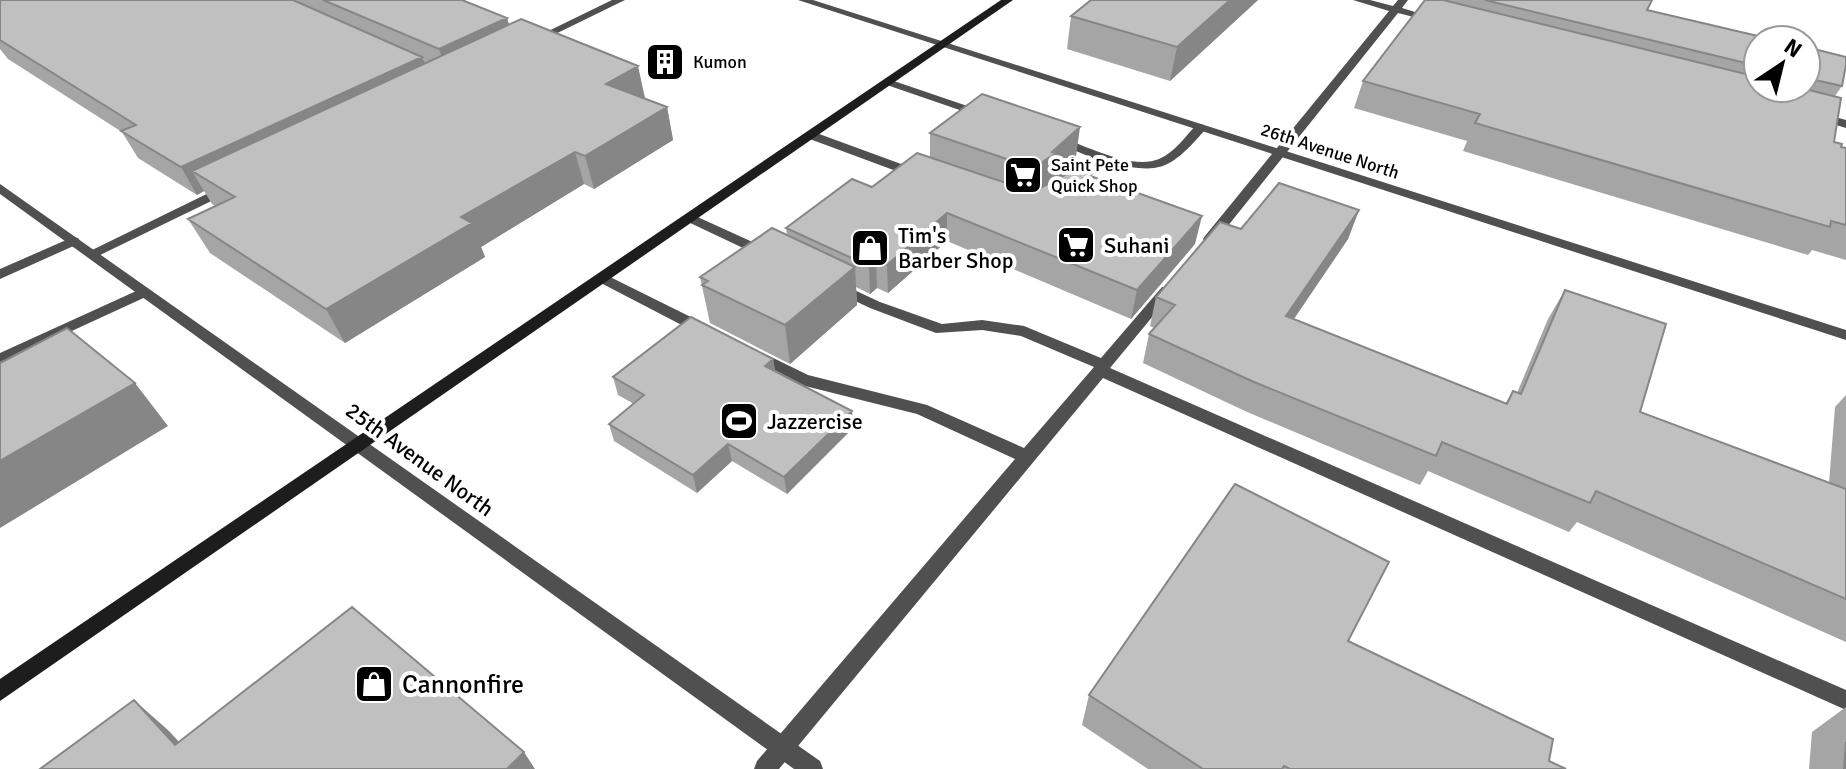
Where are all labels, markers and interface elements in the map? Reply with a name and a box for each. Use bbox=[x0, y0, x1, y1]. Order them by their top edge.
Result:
north arrow bbox=[1742, 24, 1822, 104]
text: N bbox=[1779, 33, 1807, 63]
building icon: Kumon bbox=[644, 41, 686, 83]
place label: Kumon bbox=[693, 51, 747, 73]
street label: 26th Avenue North bbox=[1258, 118, 1402, 184]
supermarket icon: Saint Pete Quick Shop bbox=[1002, 154, 1044, 196]
place label: Saint Pete Quick Shop bbox=[1051, 154, 1138, 197]
place label: Tim's Barber Shop bbox=[898, 222, 1013, 274]
supermarket icon: Suhani bbox=[1055, 224, 1097, 266]
shop icon: Tim's Barber Shop bbox=[849, 227, 891, 269]
place label: Suhani bbox=[1104, 232, 1169, 259]
street label: 25th Avenue North bbox=[340, 397, 499, 522]
sports icon: Jazzercise bbox=[718, 400, 760, 442]
place label: Jazzercise bbox=[767, 408, 863, 435]
shop icon: Cannonfire bbox=[353, 663, 395, 705]
place label: Cannonfire bbox=[402, 669, 524, 701]

